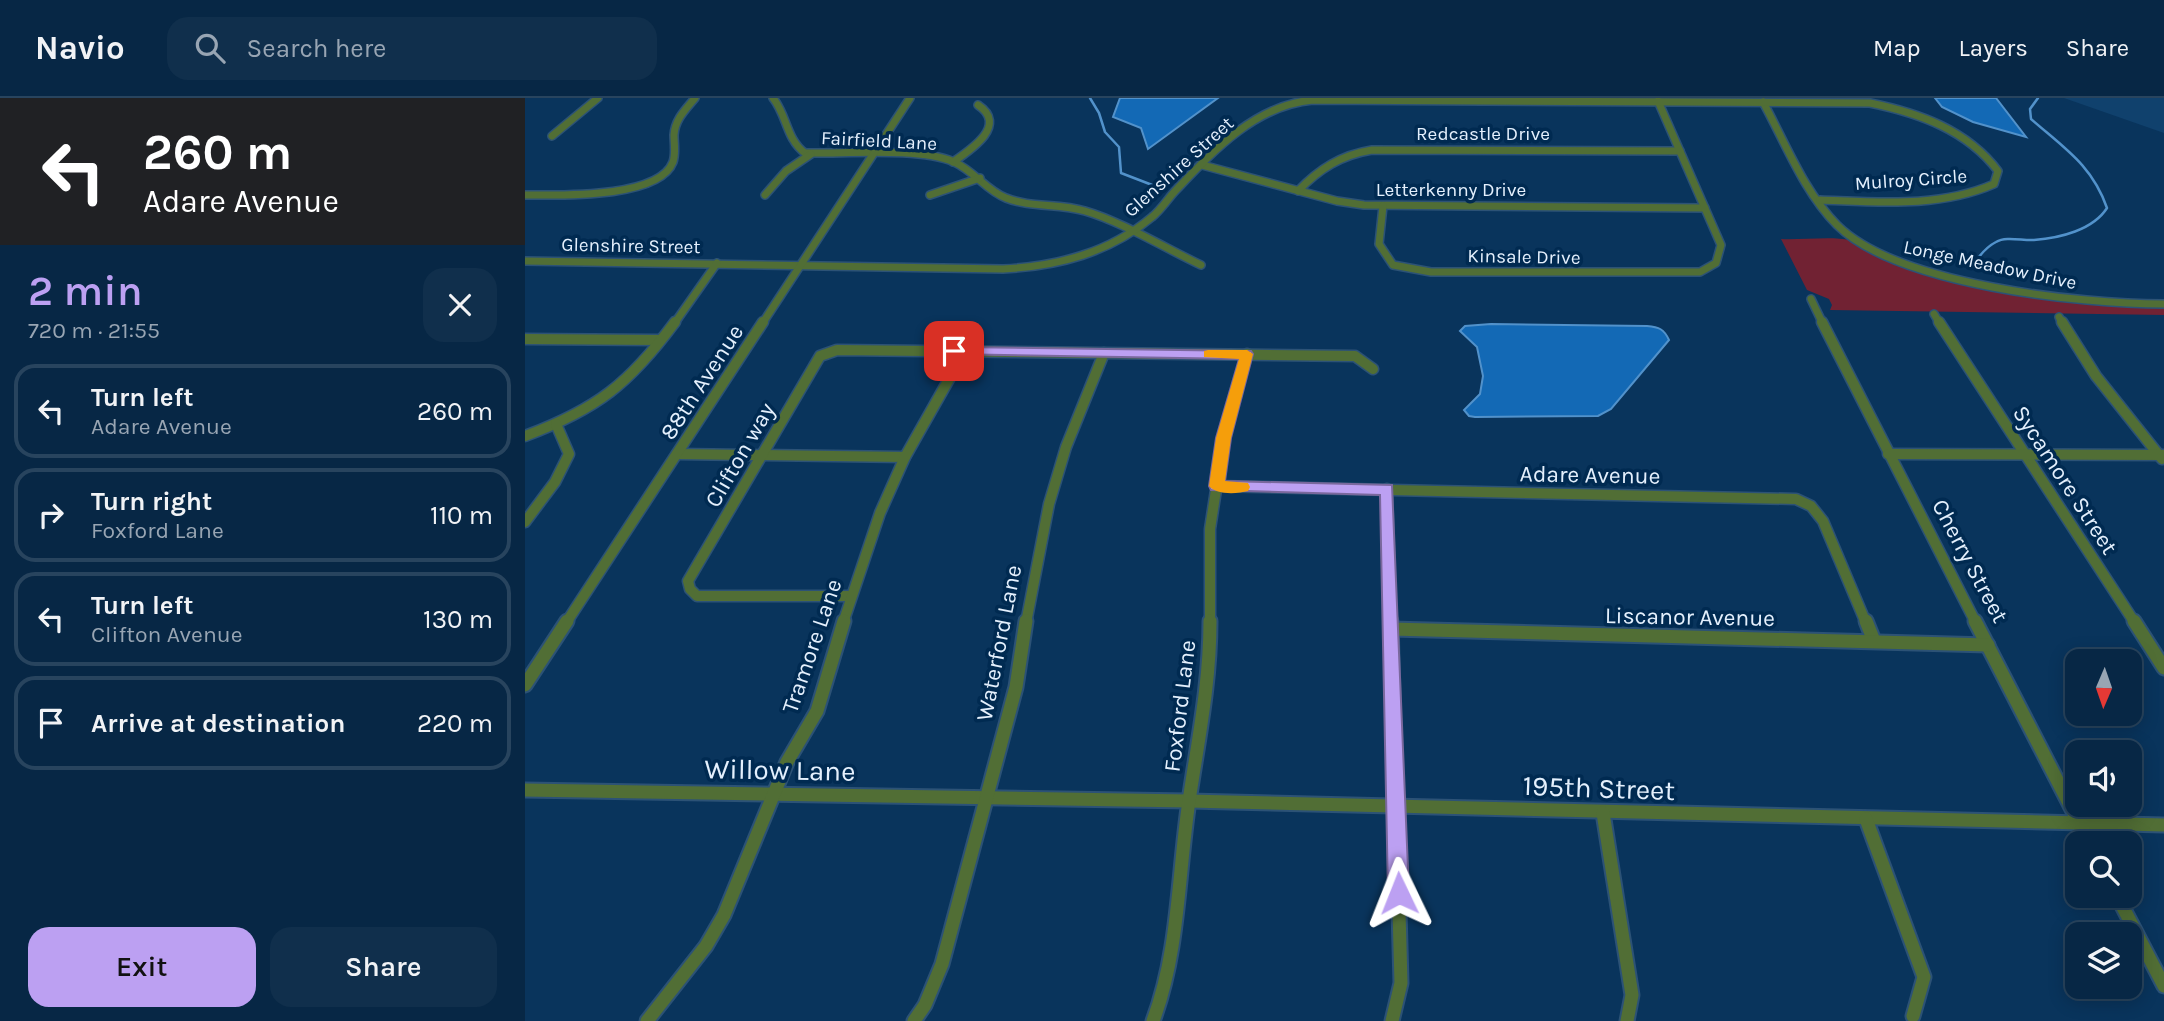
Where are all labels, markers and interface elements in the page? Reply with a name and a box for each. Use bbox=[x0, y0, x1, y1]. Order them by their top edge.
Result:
search box bbox=[167, 17, 657, 80]
text: Navio bbox=[35, 29, 125, 67]
icon: search bbox=[191, 29, 229, 67]
text: Search here bbox=[247, 33, 386, 64]
text: Map bbox=[1873, 34, 1921, 62]
text: Layers bbox=[1959, 34, 2028, 62]
text: Share bbox=[2066, 34, 2129, 62]
street label: Glenshire Street bbox=[1120, 112, 1238, 222]
street label: Redcastle Drive bbox=[1416, 123, 1550, 145]
text: 260 m bbox=[143, 124, 292, 181]
icon: left bbox=[28, 126, 119, 217]
street label: Fairfield Lane bbox=[820, 127, 938, 155]
street label: Mulroy Circle bbox=[1854, 165, 1968, 195]
street label: Letterkenny Drive bbox=[1376, 179, 1526, 201]
text: Adare Avenue bbox=[143, 183, 339, 220]
street label: Glenshire Street bbox=[561, 234, 701, 258]
street label: Longe Meadow Drive bbox=[1901, 236, 2079, 294]
street label: Kinsale Drive bbox=[1467, 245, 1581, 269]
text: 2 min bbox=[28, 266, 143, 316]
button: close bbox=[423, 268, 497, 342]
text: 720 m · 21:55 bbox=[28, 317, 160, 344]
street label: 88th Avenue bbox=[655, 319, 749, 445]
pin bbox=[924, 321, 984, 381]
icon: arrive bbox=[935, 332, 973, 370]
text: Turn left bbox=[91, 382, 193, 413]
icon: left bbox=[32, 392, 70, 430]
text: 260 m bbox=[417, 396, 493, 427]
street label: Clifton way bbox=[699, 398, 781, 512]
street label: Sycamore Street bbox=[2007, 401, 2123, 560]
text: Adare Avenue bbox=[91, 413, 232, 440]
street label: Adare Avenue bbox=[1519, 460, 1661, 490]
text: Turn right bbox=[91, 486, 212, 517]
street label: Cherry Street bbox=[1926, 495, 2014, 628]
icon: right bbox=[32, 496, 70, 534]
text: 110 m bbox=[430, 500, 493, 531]
text: Foxford Lane bbox=[91, 517, 224, 544]
street label: Waterford Lane bbox=[971, 563, 1027, 723]
street label: Tramore Lane bbox=[777, 576, 847, 716]
text: Turn left bbox=[91, 590, 193, 621]
icon: left bbox=[32, 600, 70, 638]
street label: Liscanor Avenue bbox=[1605, 602, 1775, 632]
text: 130 m bbox=[423, 604, 493, 635]
text: Clifton Avenue bbox=[91, 621, 243, 648]
street label: Foxford Lane bbox=[1159, 638, 1201, 774]
north arrow bbox=[2065, 649, 2142, 726]
map controls bbox=[2065, 649, 2142, 999]
icon: arrive bbox=[32, 704, 70, 742]
text: Arrive at destination bbox=[91, 708, 345, 739]
text: 220 m bbox=[417, 708, 493, 739]
button: sound bbox=[2065, 740, 2142, 817]
street label: Willow Lane bbox=[704, 752, 856, 788]
street label: 195th Street bbox=[1522, 769, 1676, 807]
button: search bbox=[2065, 831, 2142, 908]
position arrow bbox=[1362, 856, 1436, 930]
button: layers bbox=[2065, 922, 2142, 999]
button: Exit bbox=[28, 927, 256, 1007]
button: Share bbox=[270, 927, 497, 1007]

